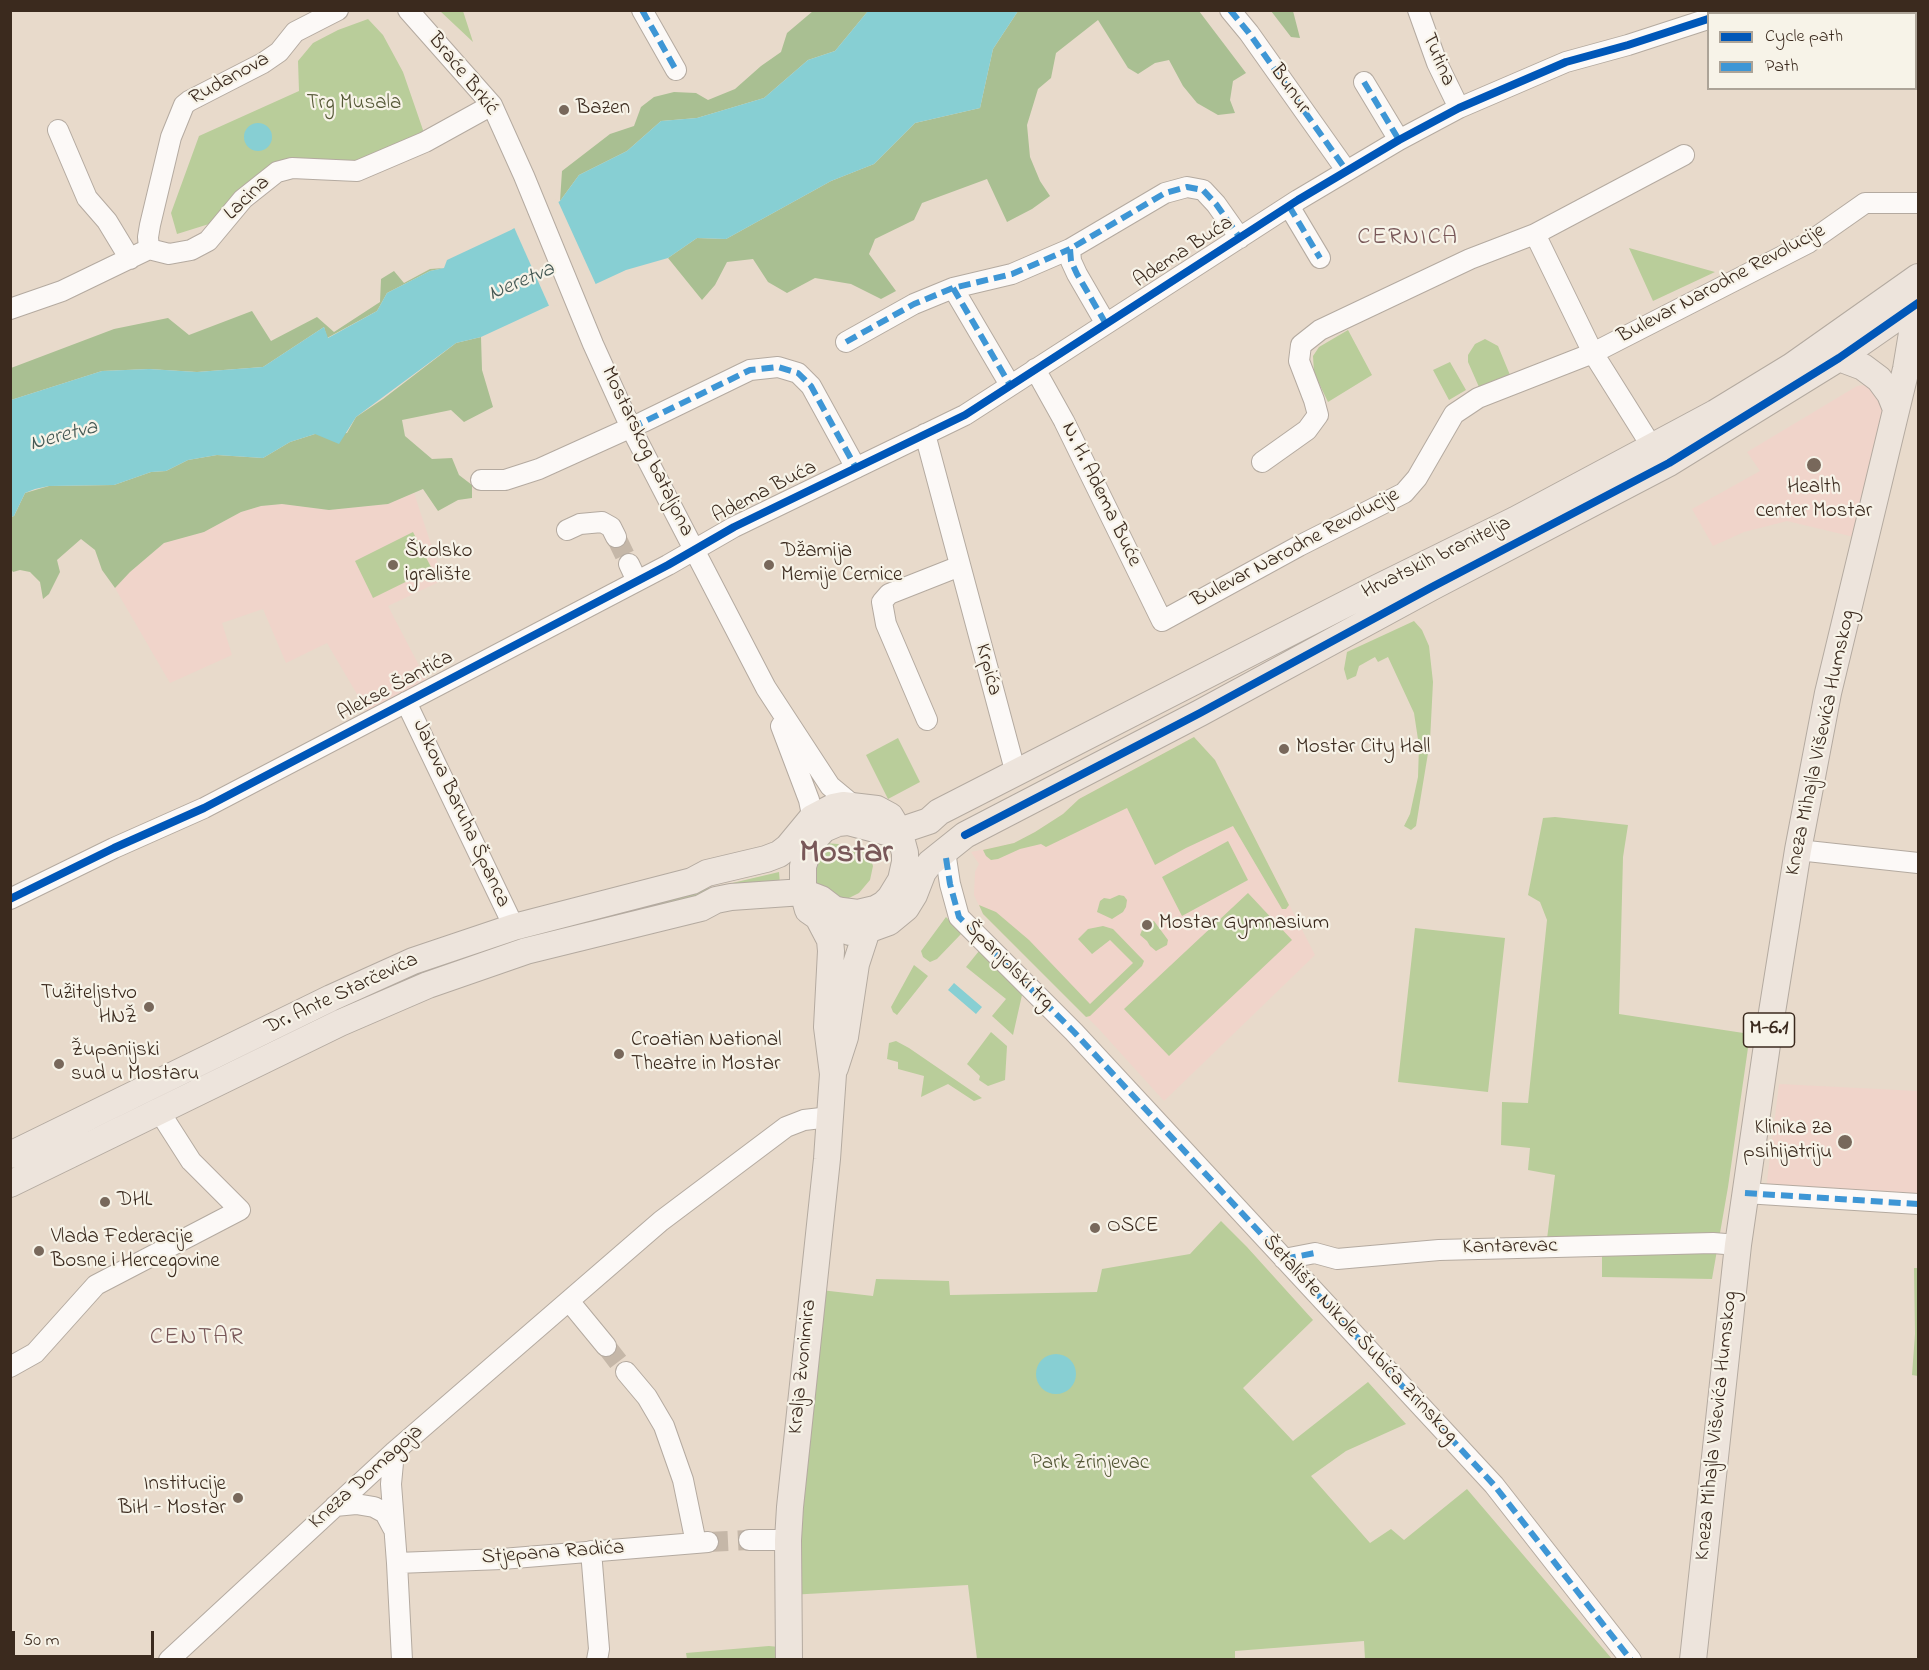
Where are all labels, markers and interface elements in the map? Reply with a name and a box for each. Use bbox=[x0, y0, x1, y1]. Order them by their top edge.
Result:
legend bbox=[1707, 12, 1917, 90]
text: Cycle path bbox=[1765, 24, 1843, 50]
street label: Braće Brkić bbox=[421, 29, 503, 121]
street label: Tutina bbox=[1415, 30, 1459, 90]
street label: Rudanova bbox=[186, 48, 274, 112]
text: Path bbox=[1765, 54, 1799, 80]
street label: Bunur bbox=[1263, 60, 1315, 120]
park label: Trg Musala bbox=[307, 92, 401, 118]
place label: Bazen bbox=[576, 97, 630, 123]
marker: Bazen bbox=[557, 103, 571, 117]
street label: Lacina bbox=[220, 171, 276, 227]
street label: Adema Buća bbox=[1129, 211, 1239, 295]
street label: Bulevar Narodne Revolucije bbox=[1614, 220, 1830, 350]
district label: CERNICA bbox=[1357, 225, 1459, 253]
water label: Neretva bbox=[485, 257, 559, 309]
street label: Mostarskog bataljona bbox=[594, 363, 698, 541]
water label: Neretva bbox=[27, 415, 101, 459]
street label: N. H. Adema Buće bbox=[1054, 419, 1146, 571]
street label: Adema Buća bbox=[709, 456, 821, 530]
marker: Health center Mostar bbox=[1805, 456, 1823, 474]
place label: Health center Mostar bbox=[1756, 476, 1872, 526]
street label: Bulevar Narodne Revolucije bbox=[1188, 484, 1404, 614]
street label: Hrvatskih branitelja bbox=[1358, 512, 1516, 606]
place label: Školsko igralište bbox=[405, 540, 472, 590]
place label: Džamija Memije Cernice bbox=[781, 540, 902, 590]
marker: Školsko igralište bbox=[386, 558, 400, 572]
marker: Džamija Memije Cernice bbox=[762, 558, 776, 572]
street label: Kneza Mihajla Viševića Humskog bbox=[1782, 608, 1862, 878]
street label: Krpića bbox=[968, 641, 1006, 699]
street label: Alekse Šantića bbox=[334, 646, 458, 728]
street label: Jakova Baruha Španca bbox=[405, 716, 515, 912]
place label: Mostar City Hall bbox=[1296, 736, 1430, 762]
marker: Mostar City Hall bbox=[1277, 742, 1291, 756]
district label: Mostar bbox=[799, 836, 893, 876]
place label: Mostar Gymnasium bbox=[1159, 912, 1329, 938]
street label: Španjolski trg bbox=[958, 916, 1058, 1016]
marker: Mostar Gymnasium bbox=[1140, 918, 1154, 932]
street label: Dr. Ante Starčevića bbox=[261, 948, 423, 1042]
place label: Tužiteljstvo HNŽ bbox=[41, 982, 137, 1032]
marker: Tužiteljstvo HNŽ bbox=[142, 1000, 156, 1014]
road number: M-6.1 bbox=[1744, 1013, 1794, 1047]
place label: Croatian National Theatre in Mostar bbox=[631, 1029, 782, 1079]
place label: Županijski sud u Mostaru bbox=[71, 1039, 199, 1089]
marker: Croatian National Theatre in Mostar bbox=[612, 1047, 626, 1061]
marker: Županijski sud u Mostaru bbox=[52, 1057, 66, 1071]
place label: Klinika za psihijatriju bbox=[1743, 1117, 1832, 1167]
marker: Klinika za psihijatriju bbox=[1836, 1133, 1854, 1151]
place label: DHL bbox=[117, 1189, 152, 1215]
marker: DHL bbox=[98, 1195, 112, 1209]
place label: OSCE bbox=[1107, 1215, 1159, 1241]
marker: OSCE bbox=[1088, 1221, 1102, 1235]
place label: Vlada Federacije Bosne i Hercegovine bbox=[51, 1226, 220, 1276]
street label: Šetalište Nikole Šubića Zrinskog bbox=[1256, 1231, 1462, 1449]
street label: Kantarevac bbox=[1462, 1235, 1558, 1261]
marker: Vlada Federacije Bosne i Hercegovine bbox=[32, 1244, 46, 1258]
street label: Kneza Mihajla Viševića Humskog bbox=[1691, 1290, 1745, 1562]
street label: Kralja Zvonimira bbox=[784, 1298, 824, 1436]
district label: CENTAR bbox=[150, 1325, 244, 1353]
street label: Kneza Domagoja bbox=[305, 1420, 429, 1536]
park label: Park Zrinjevac bbox=[1031, 1452, 1149, 1478]
place label: Institucije BiH - Mostar bbox=[118, 1473, 226, 1523]
marker: Institucije BiH - Mostar bbox=[231, 1491, 245, 1505]
street label: Stjepana Radića bbox=[481, 1536, 625, 1572]
scale bar bbox=[15, 1619, 158, 1657]
text: 50 m bbox=[23, 1628, 60, 1654]

